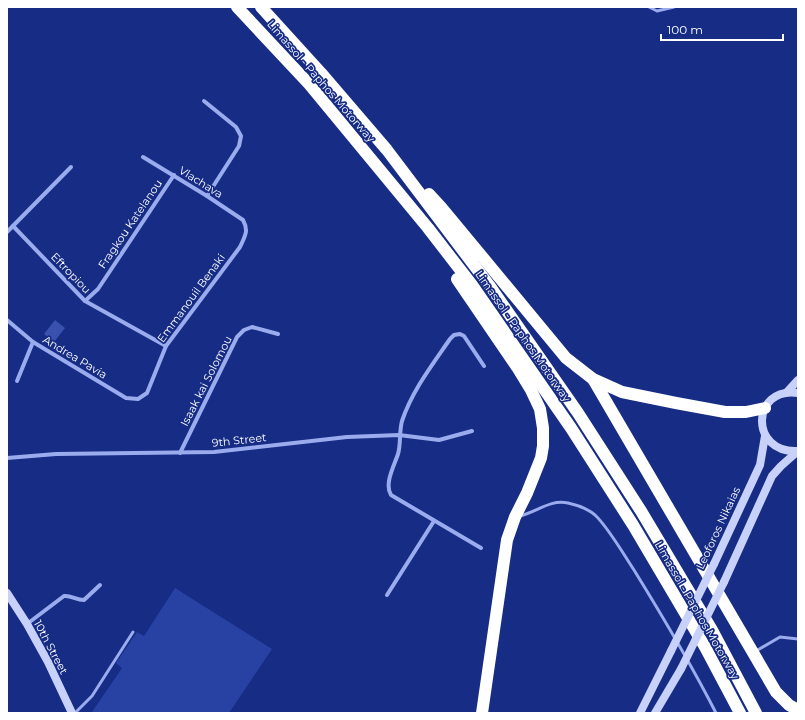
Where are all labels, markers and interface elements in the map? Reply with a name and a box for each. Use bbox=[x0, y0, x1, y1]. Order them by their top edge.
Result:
scale bar bbox=[661, 16, 783, 42]
street label: Limassol - Paphos Motorway bbox=[264, 17, 378, 145]
text: 100 m bbox=[667, 22, 703, 37]
street label: Vlachava bbox=[176, 163, 226, 201]
street label: Fragkou Katelanou bbox=[95, 177, 165, 271]
street label: Eftropiou bbox=[48, 250, 94, 296]
street label: Emmanouil Benaki bbox=[154, 251, 228, 345]
street label: Limassol - Paphos Motorway bbox=[472, 268, 574, 404]
street label: Andrea Pavia bbox=[40, 332, 110, 382]
street label: Isaak kai Solomou bbox=[177, 334, 235, 428]
street label: 9th Street bbox=[211, 430, 268, 450]
street label: Leoforos Nikaias bbox=[693, 484, 744, 572]
street label: Limassol - Paphos Motorway bbox=[652, 538, 742, 682]
street label: 10th Street bbox=[31, 617, 71, 677]

